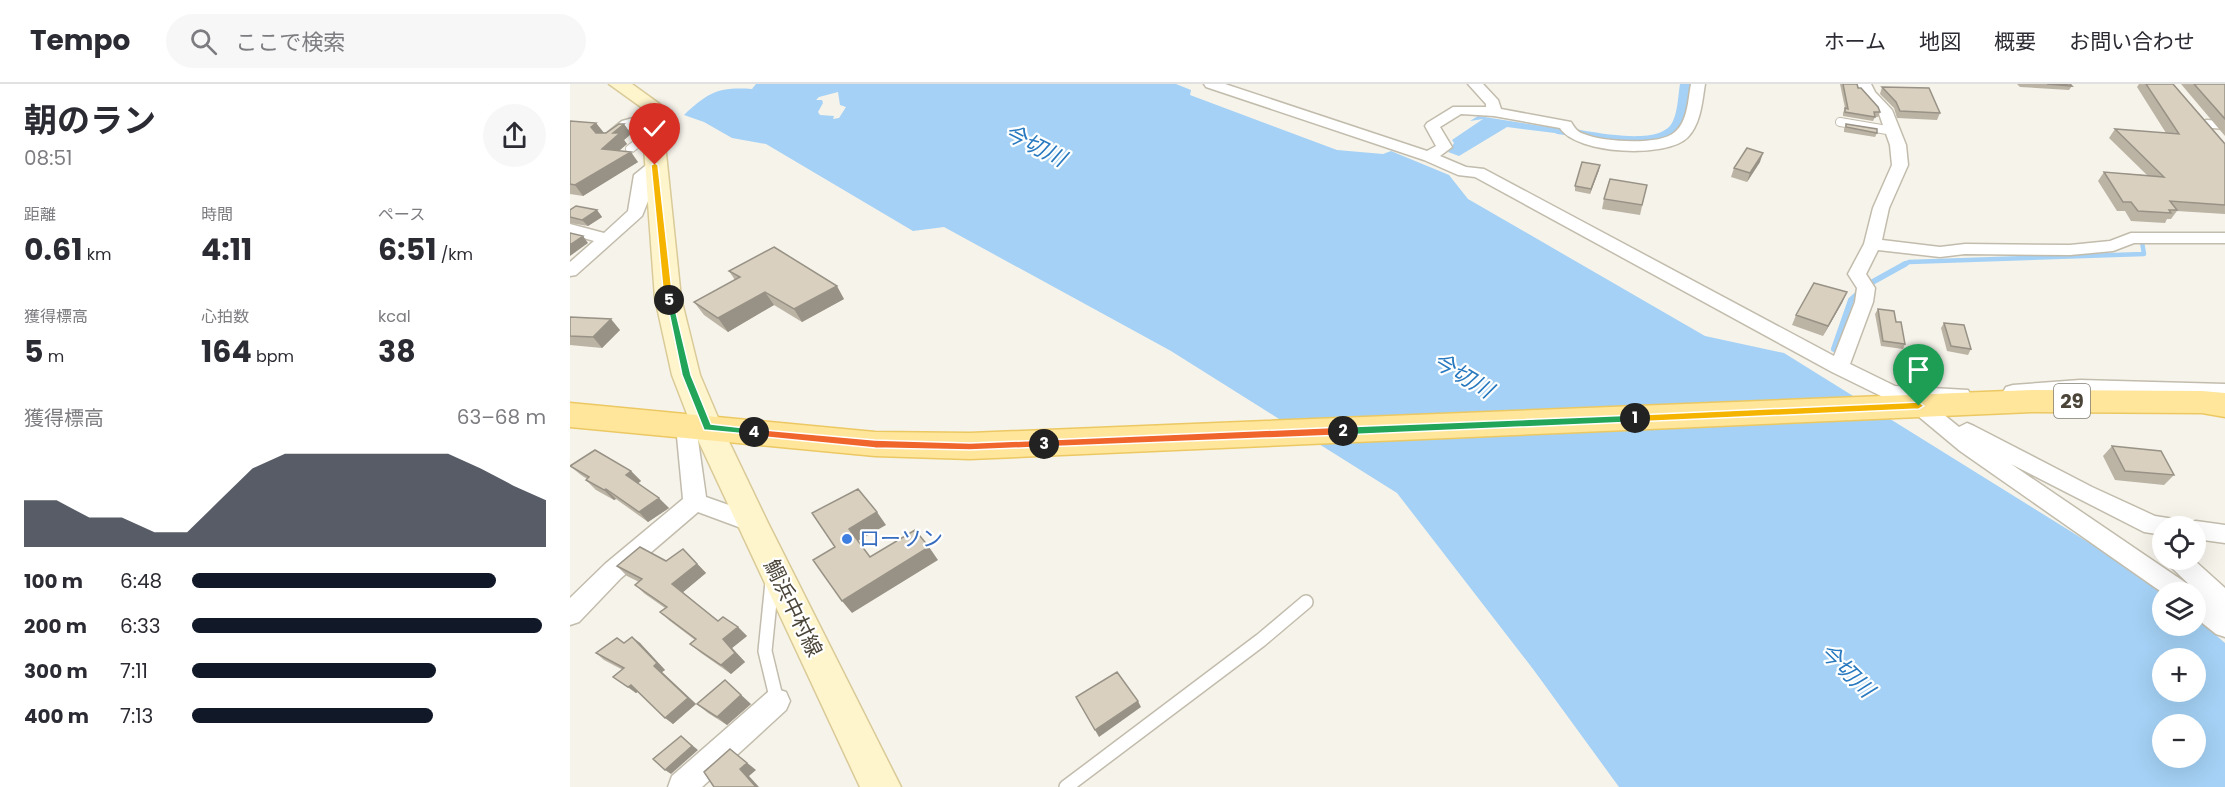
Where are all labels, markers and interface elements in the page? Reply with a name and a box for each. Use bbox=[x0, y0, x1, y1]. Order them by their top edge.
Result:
search box bbox=[166, 14, 586, 68]
text: Tempo bbox=[30, 21, 130, 60]
icon: search bbox=[187, 25, 220, 58]
text: ここで検索 bbox=[235, 27, 345, 58]
text: ホーム bbox=[1824, 27, 1886, 56]
text: 地図 bbox=[1919, 27, 1961, 56]
text: 概要 bbox=[1994, 27, 2036, 56]
text: お問い合わせ bbox=[2069, 27, 2195, 56]
text: 朝のラン bbox=[24, 97, 156, 144]
pin bbox=[629, 103, 680, 165]
button: share bbox=[483, 104, 546, 167]
icon: check bbox=[638, 112, 671, 145]
water label: 今切川 bbox=[998, 117, 1073, 175]
text: 08:51 bbox=[24, 144, 72, 172]
text: 距離 bbox=[24, 203, 56, 226]
text: 時間 bbox=[201, 203, 233, 226]
text: ペース bbox=[378, 203, 425, 226]
text: 0.61 bbox=[24, 228, 82, 271]
text: 4:11 bbox=[201, 228, 252, 271]
text: 6:51 bbox=[378, 228, 436, 271]
text: km bbox=[82, 243, 111, 266]
text: /km bbox=[436, 243, 473, 266]
pin: 5 bbox=[654, 285, 684, 315]
text: 5 bbox=[664, 288, 674, 311]
text: 獲得標高 bbox=[24, 305, 88, 328]
text: 心拍数 bbox=[201, 305, 249, 328]
text: kcal bbox=[378, 305, 411, 328]
text: 5 bbox=[24, 330, 44, 373]
text: 164 bbox=[201, 330, 252, 373]
text: 38 bbox=[378, 330, 416, 373]
pin bbox=[1893, 344, 1944, 406]
text: m bbox=[44, 345, 64, 368]
text: bpm bbox=[252, 345, 294, 368]
water label: 今切川 bbox=[1426, 345, 1501, 407]
icon: arrive bbox=[1902, 353, 1935, 386]
road number: 29 bbox=[2054, 384, 2090, 418]
text: 63–68 m bbox=[457, 403, 546, 431]
pin: 1 bbox=[1620, 403, 1650, 433]
text: 獲得標高 bbox=[24, 404, 104, 432]
text: 1 bbox=[1632, 406, 1638, 429]
pin: 2 bbox=[1328, 416, 1358, 446]
pin: 4 bbox=[739, 417, 769, 447]
text: 2 bbox=[1338, 419, 1348, 442]
text: 4 bbox=[749, 420, 759, 443]
pin: 3 bbox=[1029, 429, 1059, 459]
text: 3 bbox=[1039, 432, 1049, 455]
map controls bbox=[2152, 516, 2206, 768]
button: locate bbox=[2152, 516, 2206, 570]
place label: ローソン bbox=[859, 524, 943, 553]
marker: ローソン bbox=[840, 532, 854, 546]
street label: 鯛浜中村線 bbox=[757, 554, 829, 661]
text: 100 m bbox=[24, 567, 83, 595]
text: 6:48 bbox=[120, 567, 162, 595]
button: layers bbox=[2152, 582, 2206, 636]
text: 200 m bbox=[24, 612, 87, 640]
text: 6:33 bbox=[120, 612, 161, 640]
water label: 今切川 bbox=[1812, 636, 1883, 706]
button: + bbox=[2152, 648, 2206, 702]
text: 300 m bbox=[24, 657, 88, 685]
text: 7:11 bbox=[120, 657, 148, 685]
text: 400 m bbox=[24, 702, 89, 730]
text: 7:13 bbox=[120, 702, 153, 730]
button: − bbox=[2152, 714, 2206, 768]

